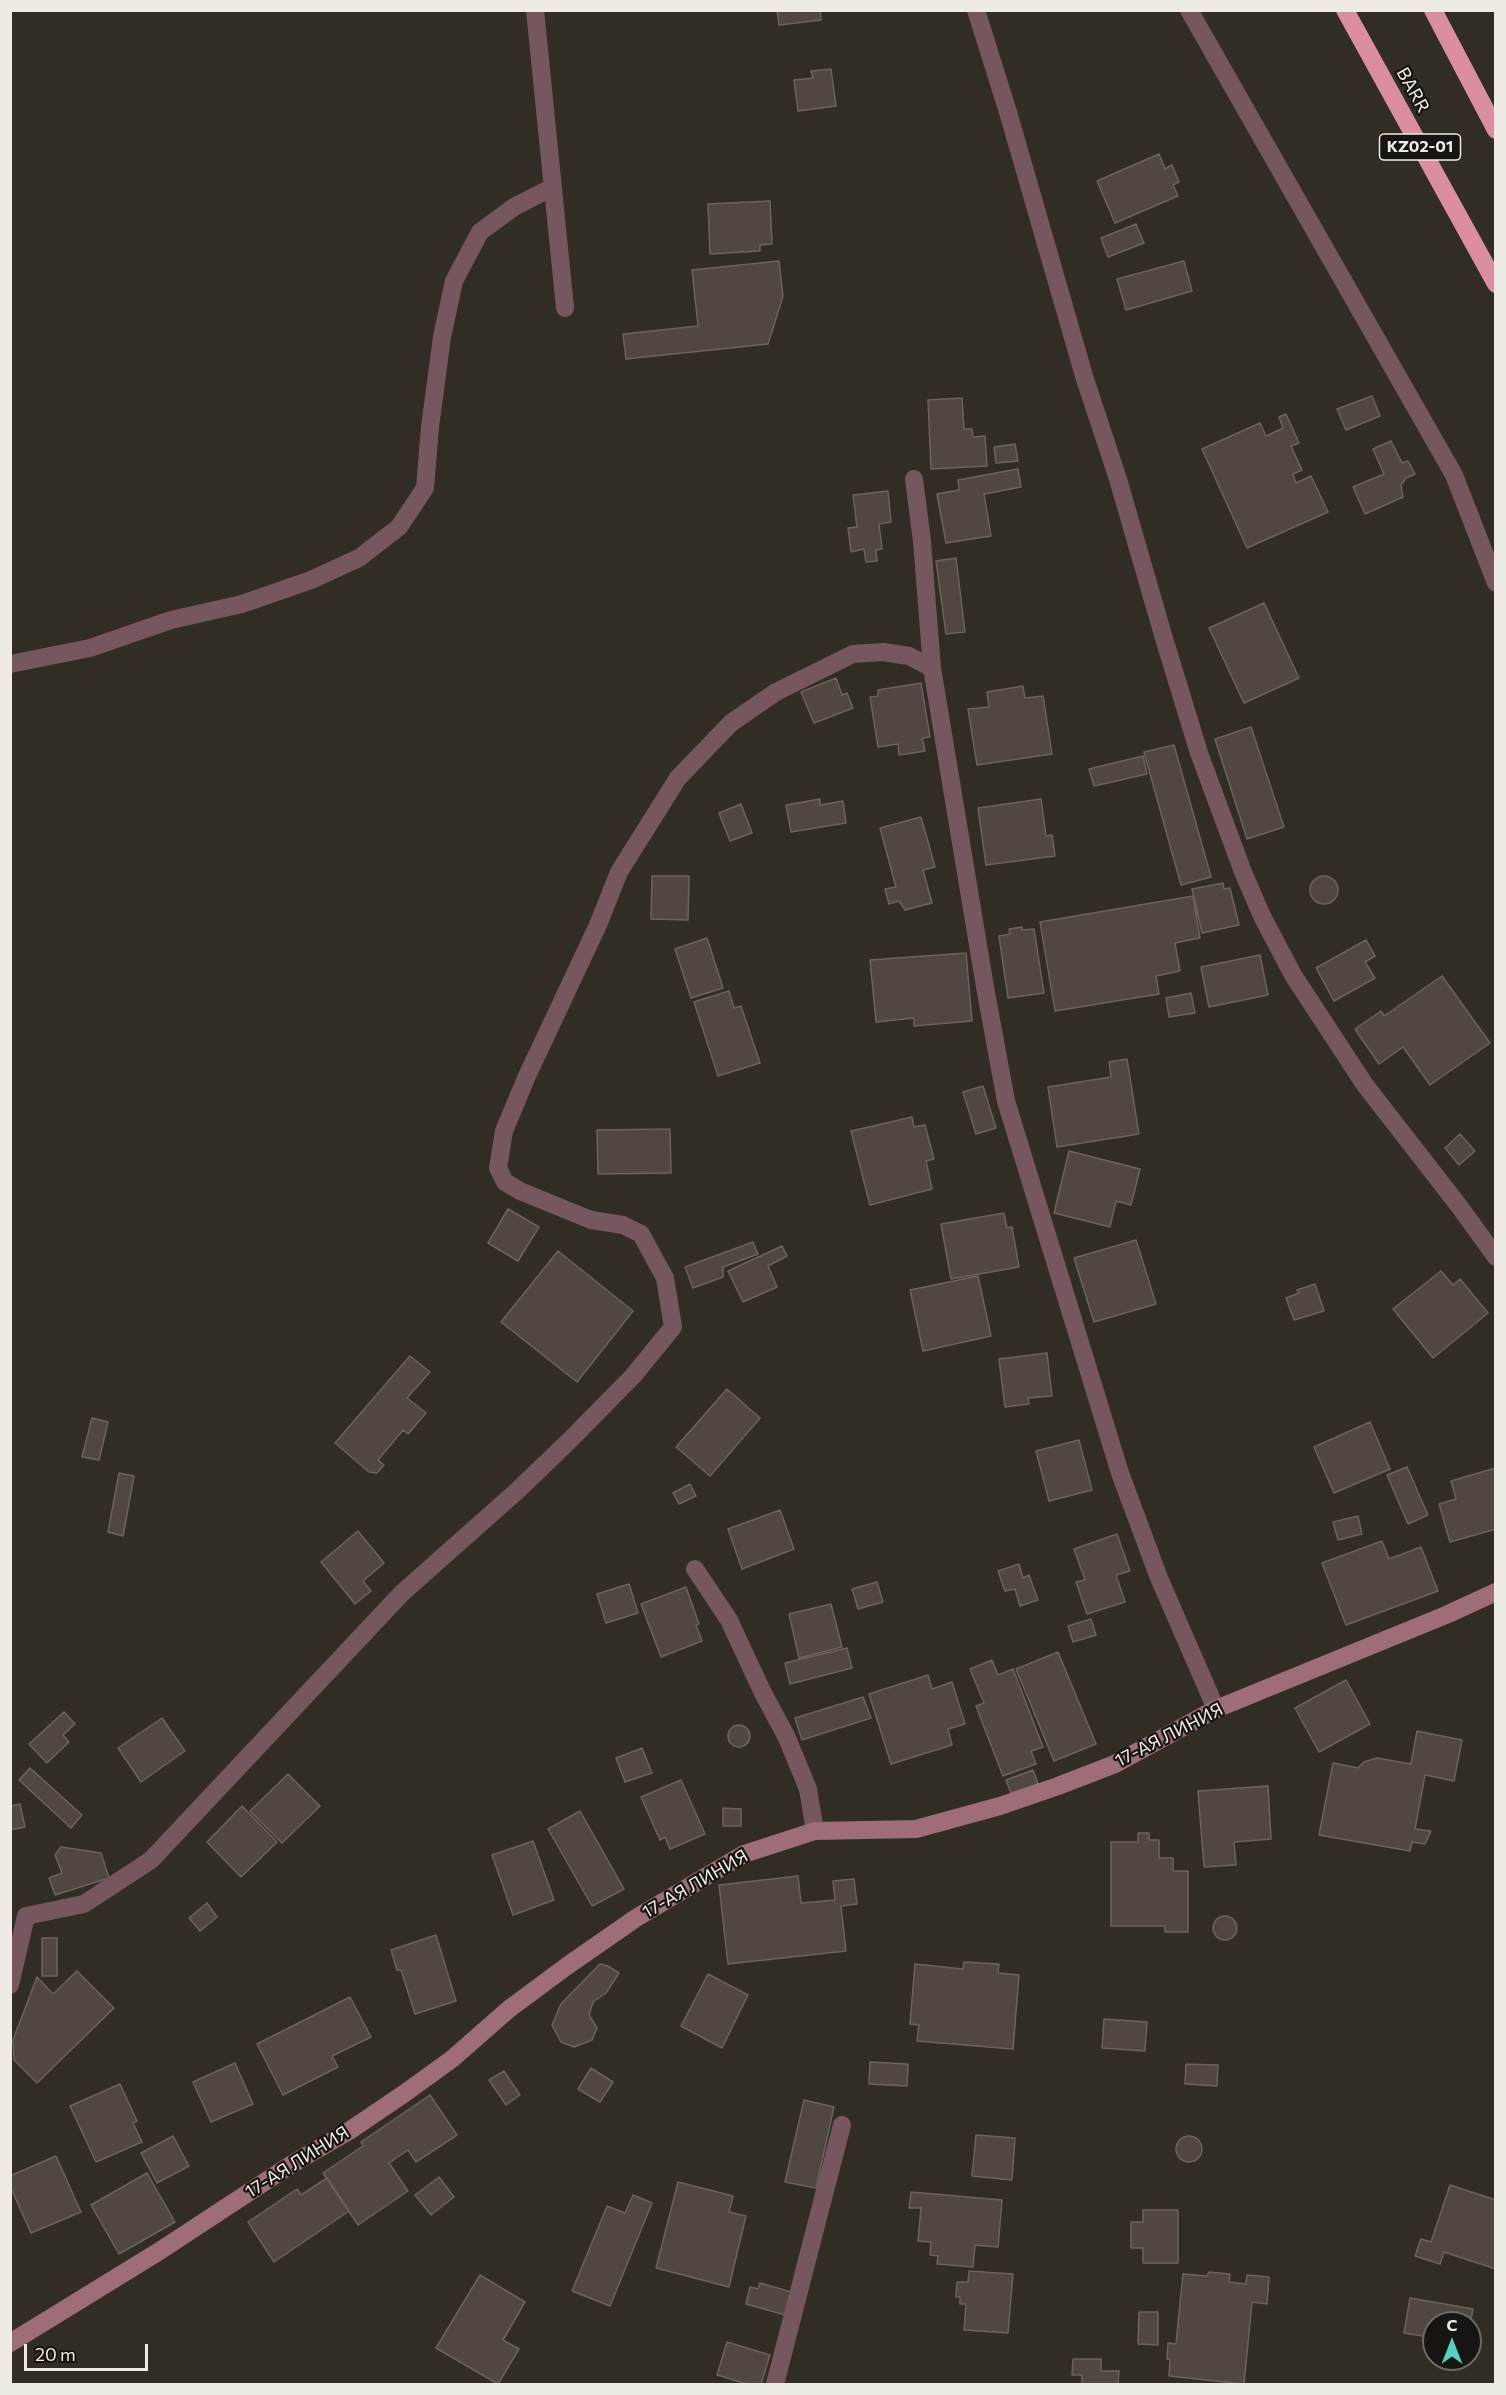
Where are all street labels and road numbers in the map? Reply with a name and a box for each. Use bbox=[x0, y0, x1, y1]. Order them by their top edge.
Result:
street label: BARR bbox=[1392, 64, 1434, 116]
road number: KZ02-01 bbox=[1380, 134, 1460, 160]
street label: 17-АЯ ЛИНИЯ bbox=[1111, 1698, 1227, 1772]
street label: 17-АЯ ЛИНИЯ bbox=[638, 1845, 752, 1923]
street label: 17-АЯ ЛИНИЯ bbox=[241, 2121, 353, 2203]

